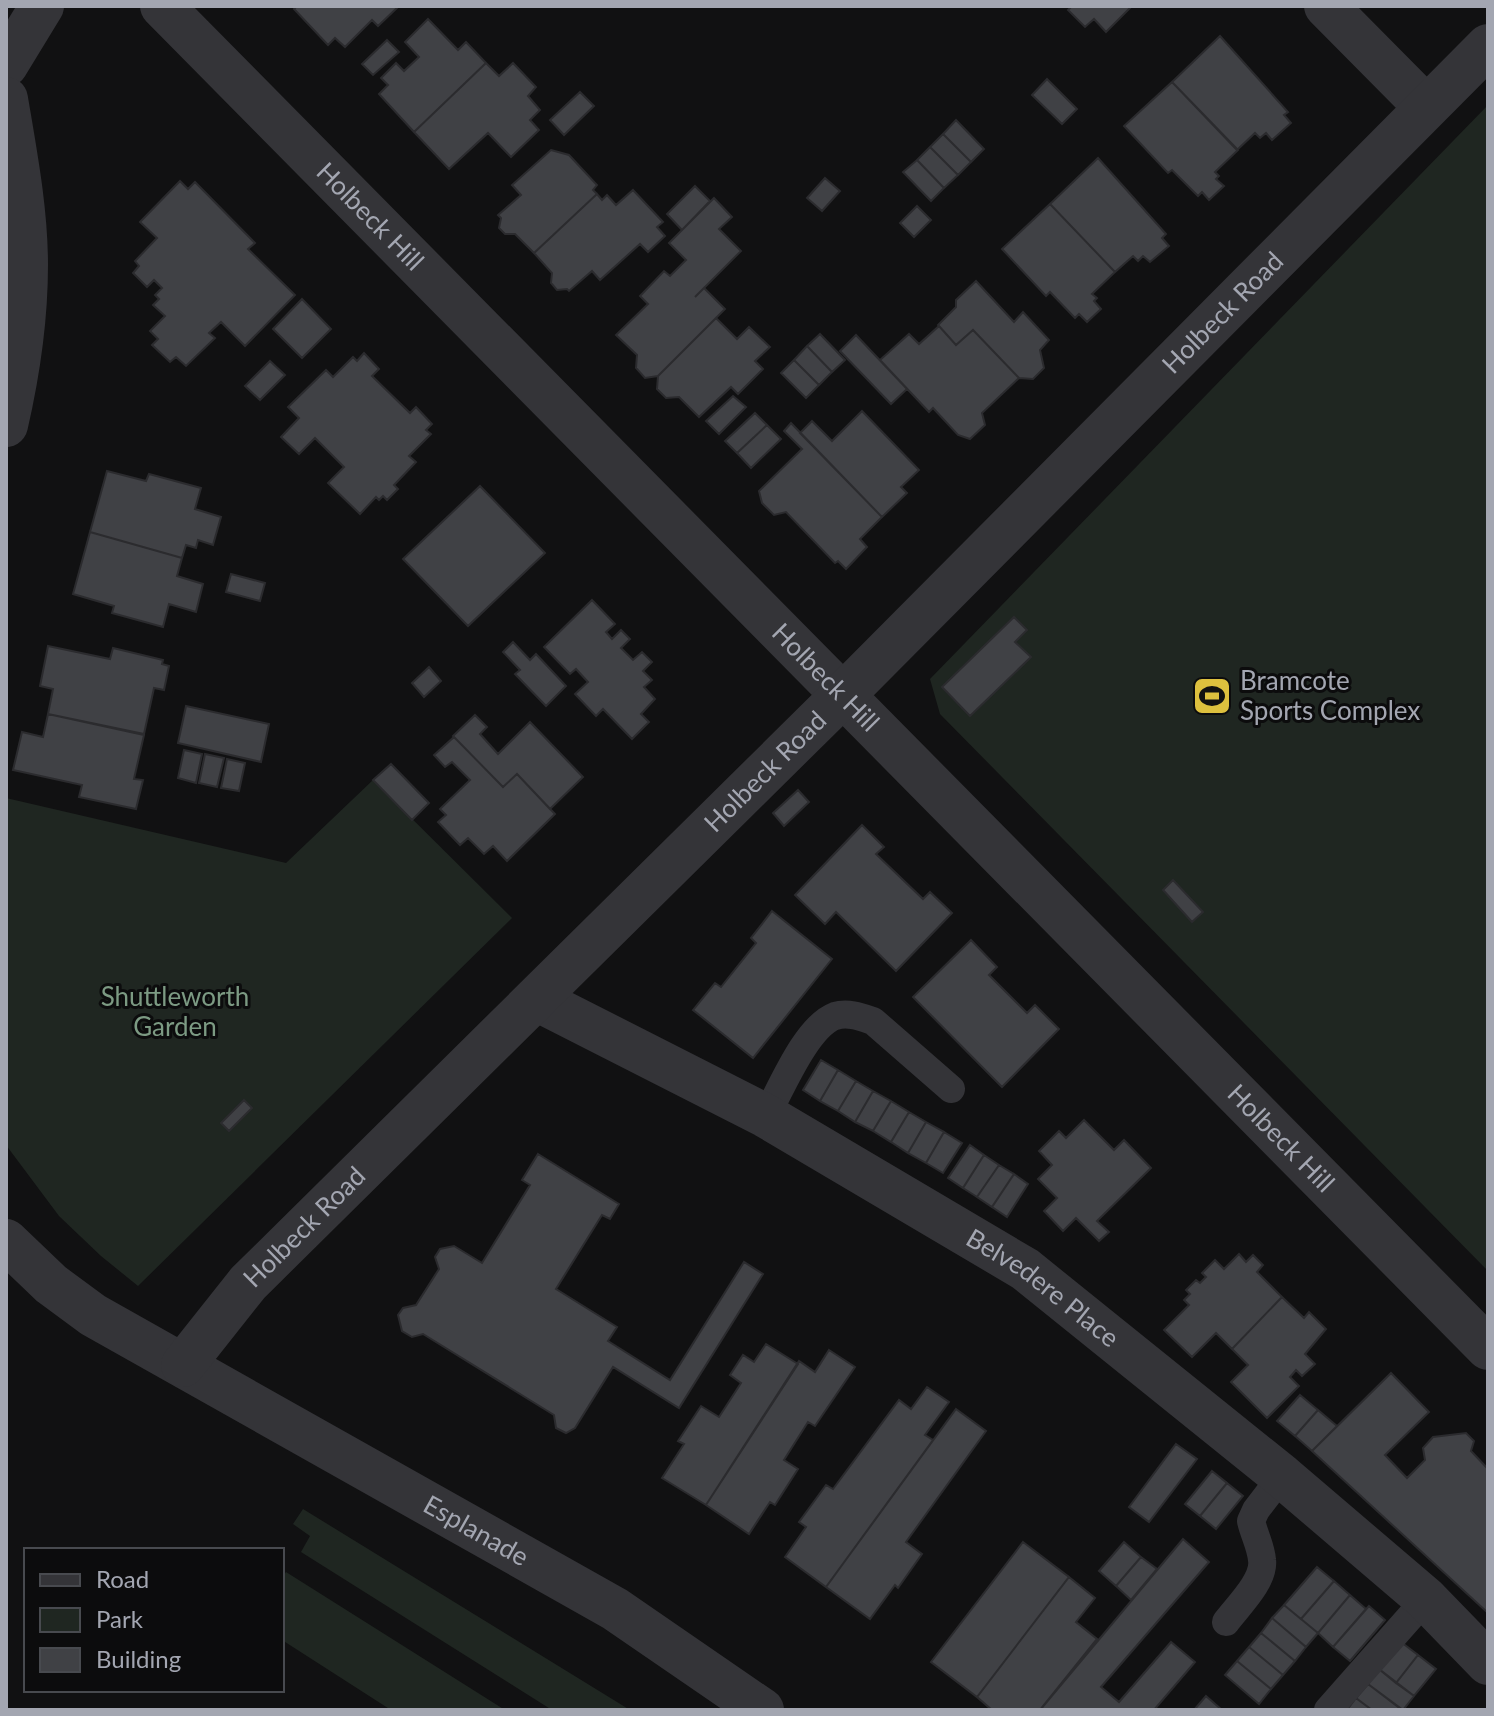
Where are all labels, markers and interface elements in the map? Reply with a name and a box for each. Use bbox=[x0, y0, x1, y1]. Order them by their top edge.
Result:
street label: Holbeck Hill bbox=[310, 155, 431, 277]
street label: Holbeck Road bbox=[1155, 245, 1289, 380]
street label: Holbeck Hill bbox=[766, 616, 886, 738]
place label: Bramcote Sports Complex bbox=[1240, 664, 1420, 726]
sports icon: Bramcote Sports Complex bbox=[1191, 675, 1233, 717]
street label: Holbeck Road bbox=[697, 704, 832, 838]
park label: Shuttleworth Garden bbox=[101, 980, 249, 1042]
street label: Holbeck Hill bbox=[1221, 1077, 1342, 1198]
street label: Holbeck Road bbox=[236, 1159, 371, 1294]
street label: Belvedere Place bbox=[961, 1221, 1126, 1353]
street label: Esplanade bbox=[418, 1488, 535, 1572]
legend bbox=[24, 1548, 284, 1692]
text: Road bbox=[96, 1564, 149, 1593]
text: Park bbox=[96, 1604, 144, 1633]
text: Building bbox=[96, 1644, 181, 1673]

